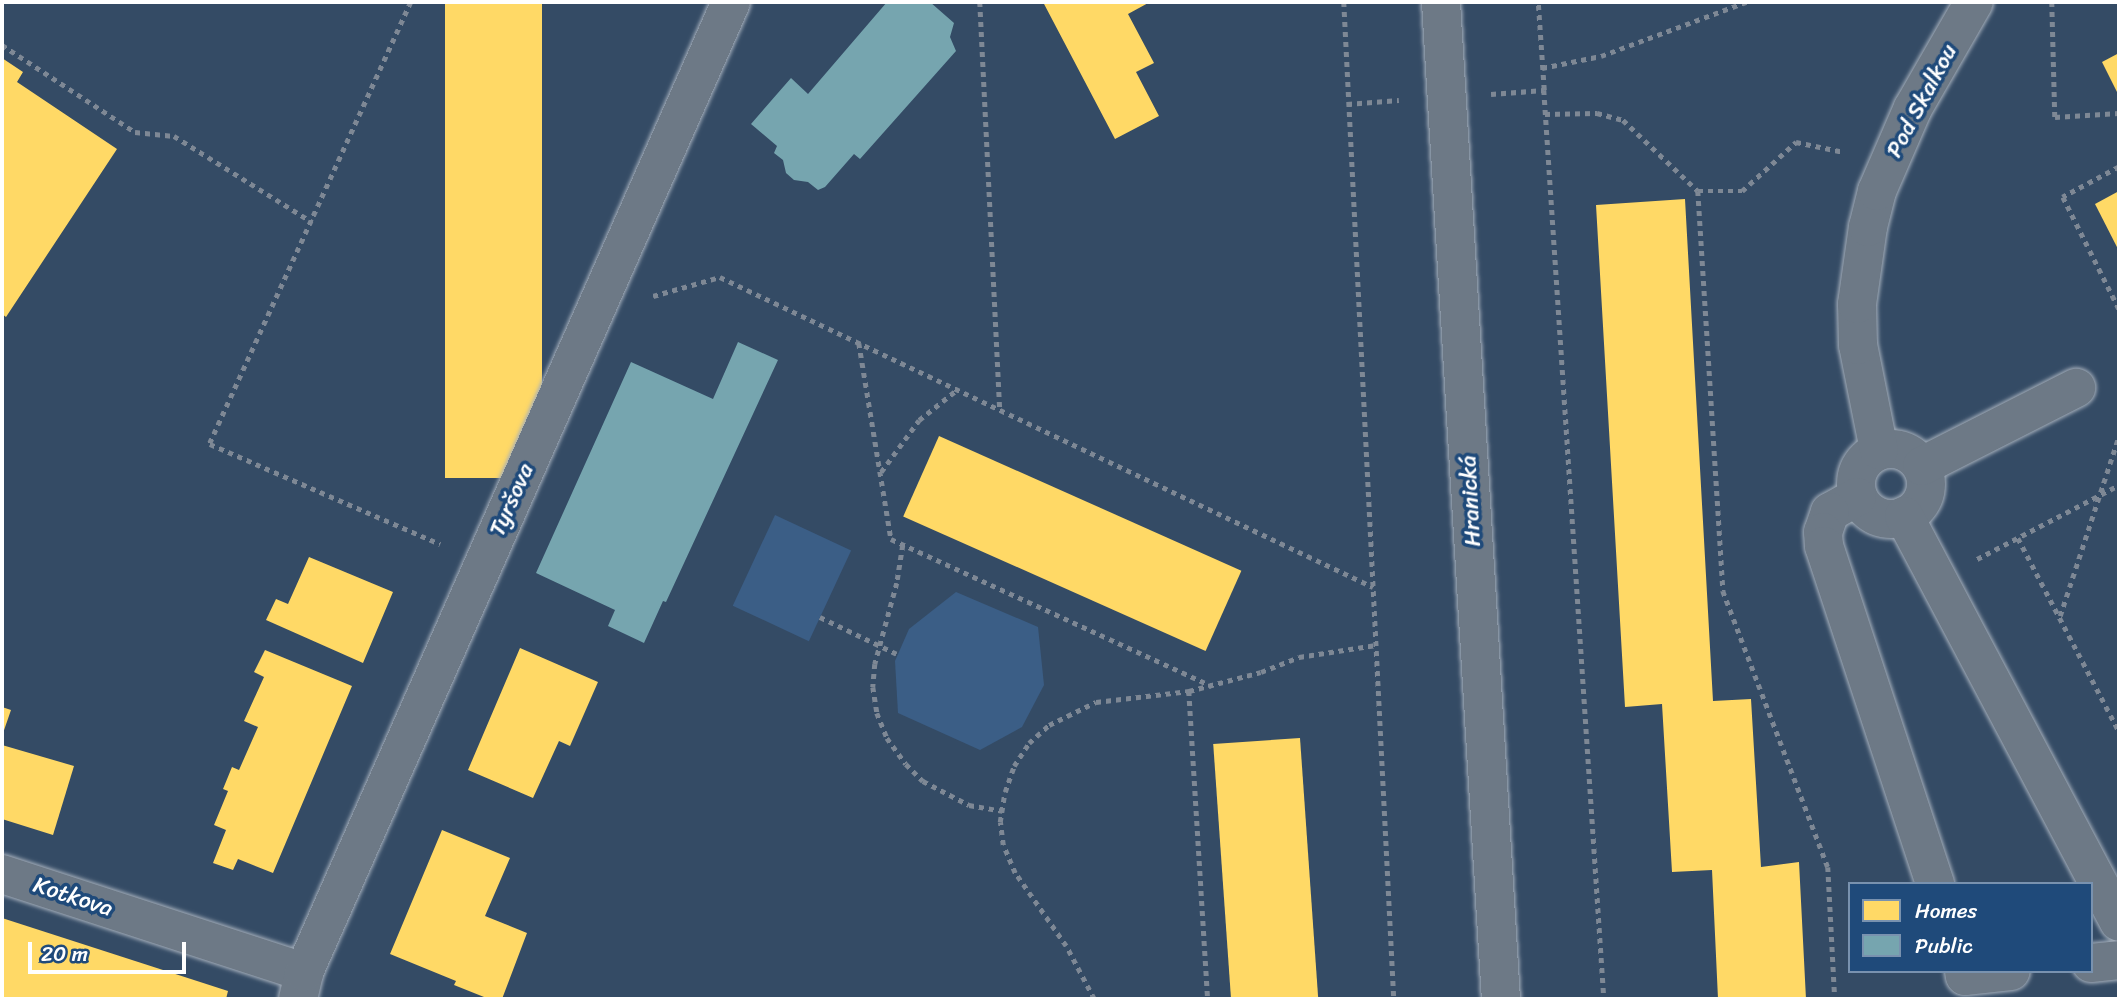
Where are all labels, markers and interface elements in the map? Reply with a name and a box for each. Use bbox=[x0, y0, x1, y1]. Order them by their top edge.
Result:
street label: Pod Skalkou bbox=[1881, 39, 1963, 163]
street label: Hranická bbox=[1455, 455, 1487, 547]
street label: Tyršova bbox=[484, 459, 540, 541]
street label: Kotkova bbox=[30, 871, 116, 923]
legend bbox=[1848, 882, 2093, 973]
text: Homes bbox=[1915, 892, 1977, 930]
text: Public bbox=[1915, 927, 1973, 965]
scale bar bbox=[32, 928, 189, 972]
text: 20 m bbox=[41, 935, 88, 973]

